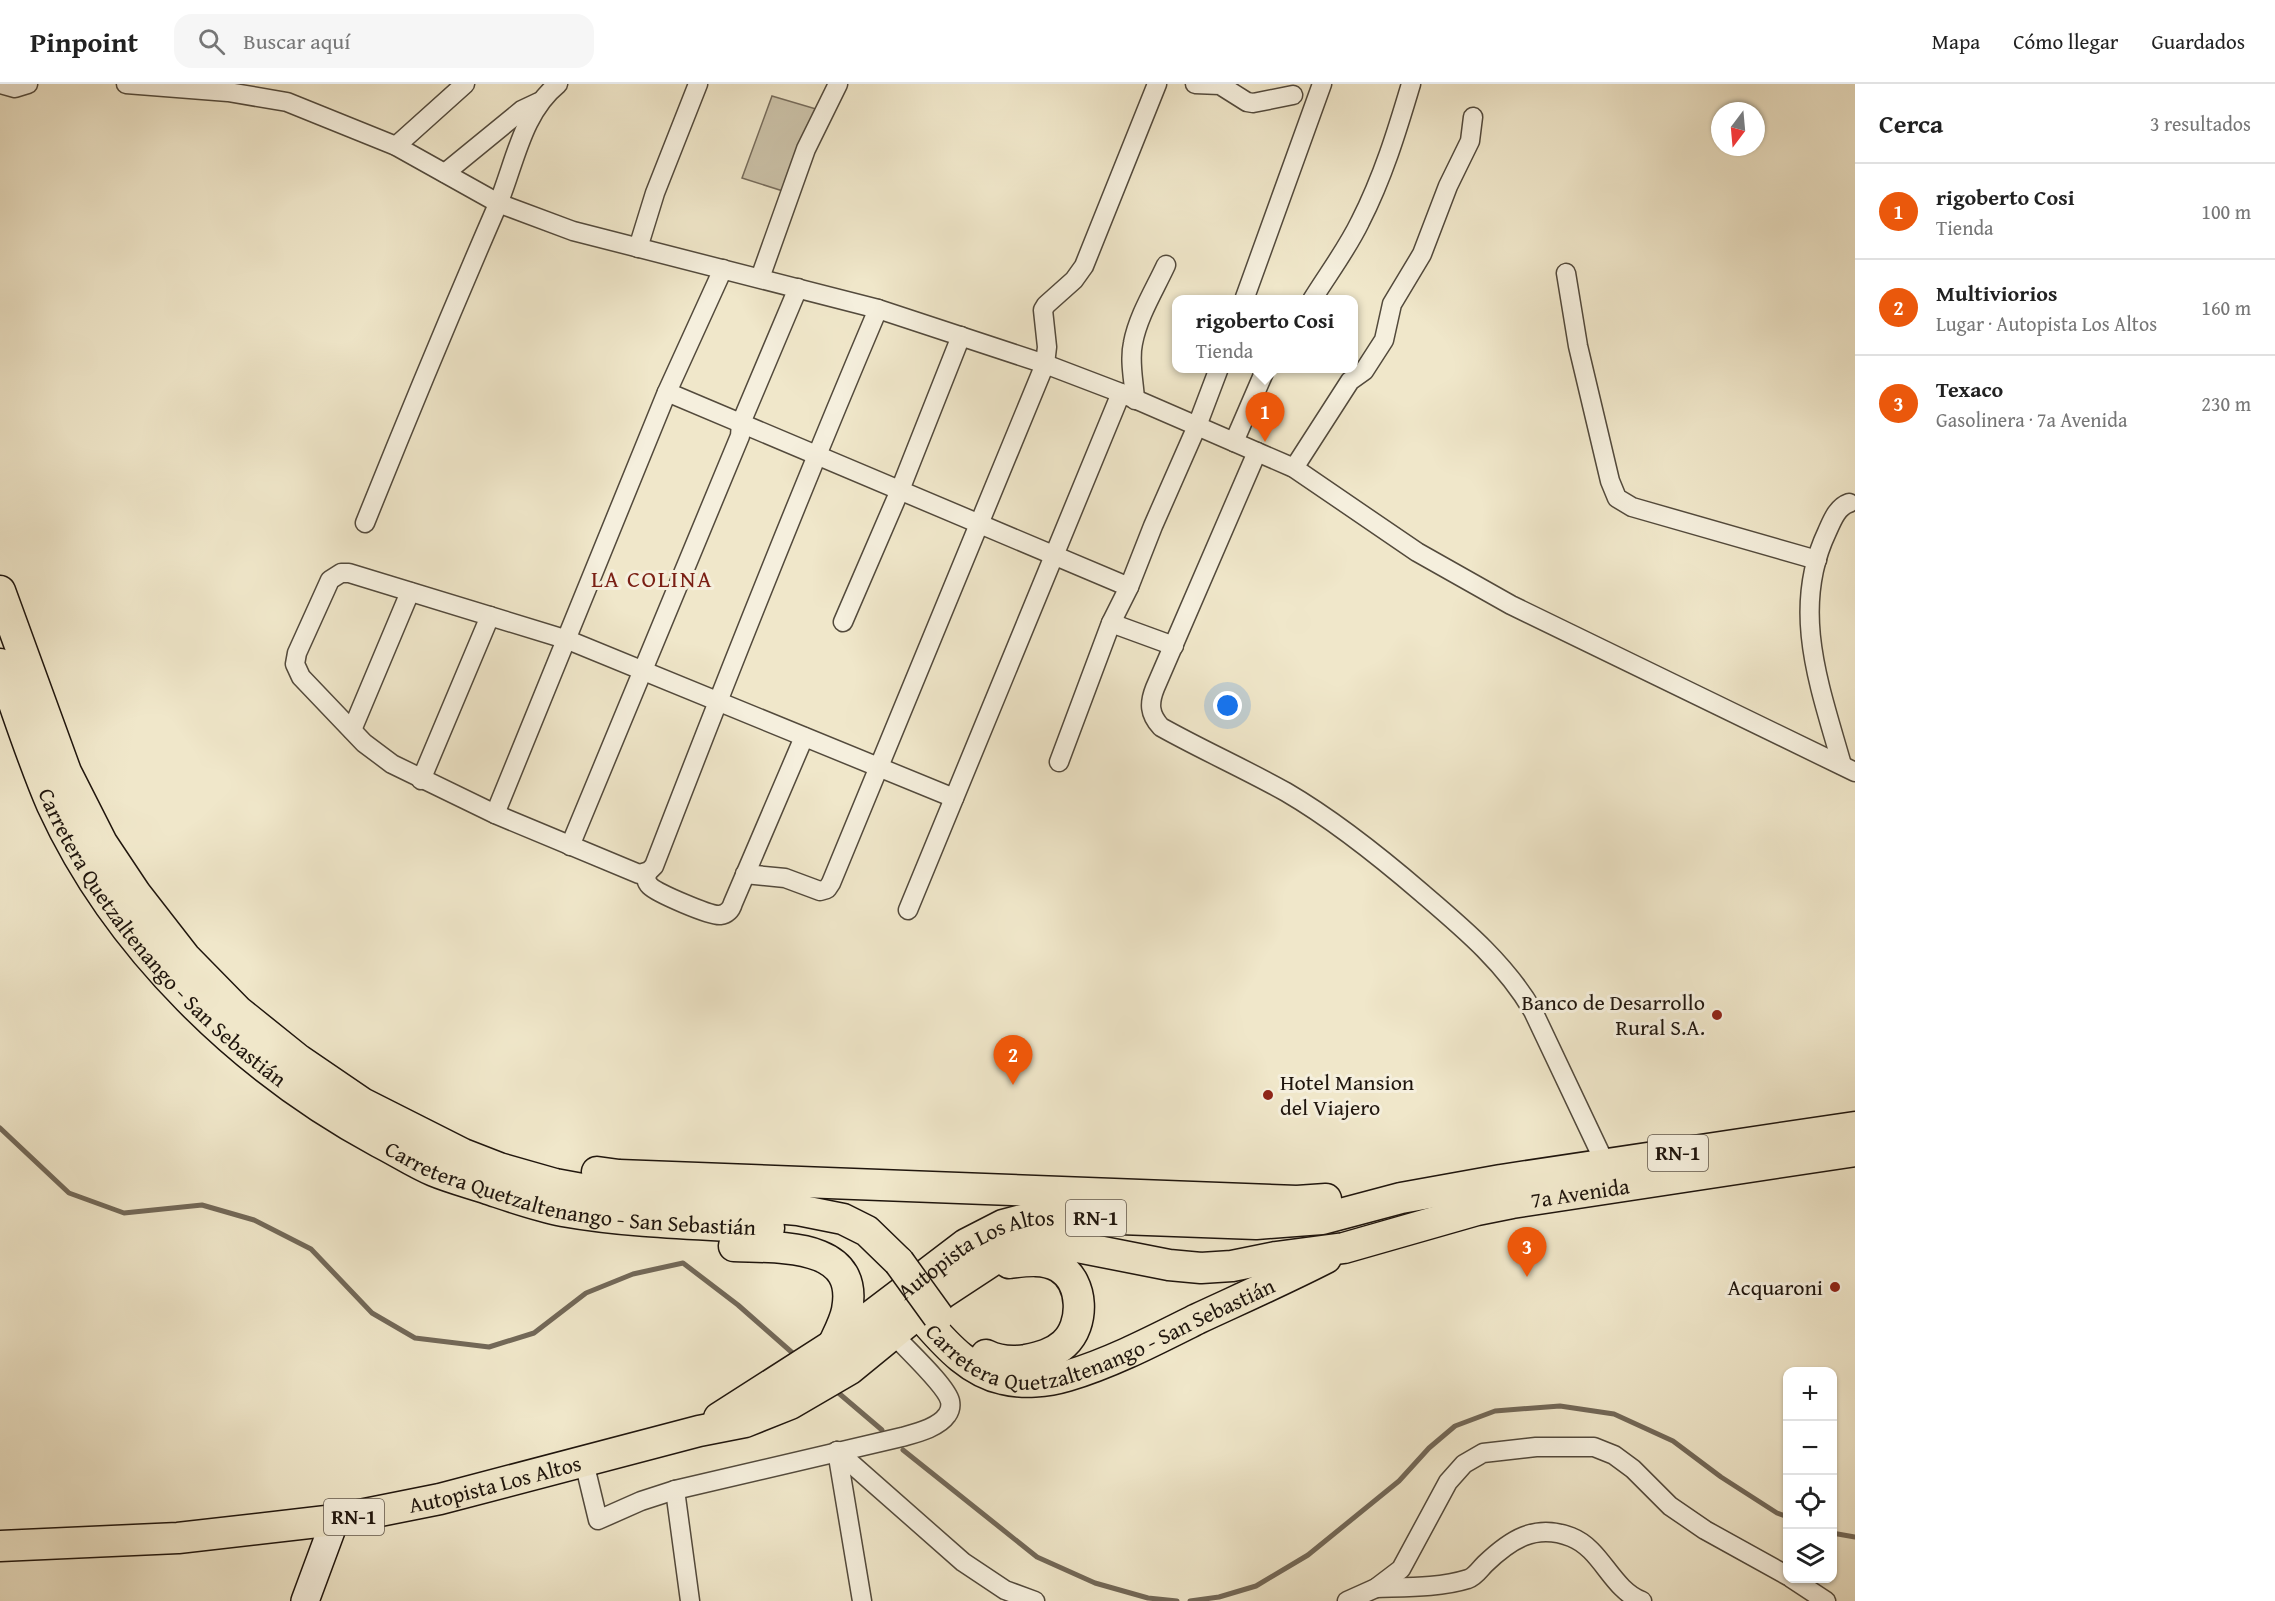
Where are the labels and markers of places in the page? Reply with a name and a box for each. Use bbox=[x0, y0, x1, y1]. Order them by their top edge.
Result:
pin: 1 bbox=[1246, 392, 1284, 442]
place label: Banco de Desarrollo Rural S.A. bbox=[1522, 986, 1705, 1043]
marker: Banco de Desarrollo Rural S.A. bbox=[1710, 1008, 1724, 1022]
pin: 2 bbox=[994, 1036, 1032, 1085]
place label: Hotel Mansion del Viajero bbox=[1280, 1066, 1415, 1123]
marker: Hotel Mansion del Viajero bbox=[1261, 1088, 1275, 1102]
pin: 3 bbox=[1508, 1228, 1546, 1277]
place label: Acquaroni bbox=[1728, 1271, 1823, 1303]
marker: Acquaroni bbox=[1828, 1280, 1842, 1294]

